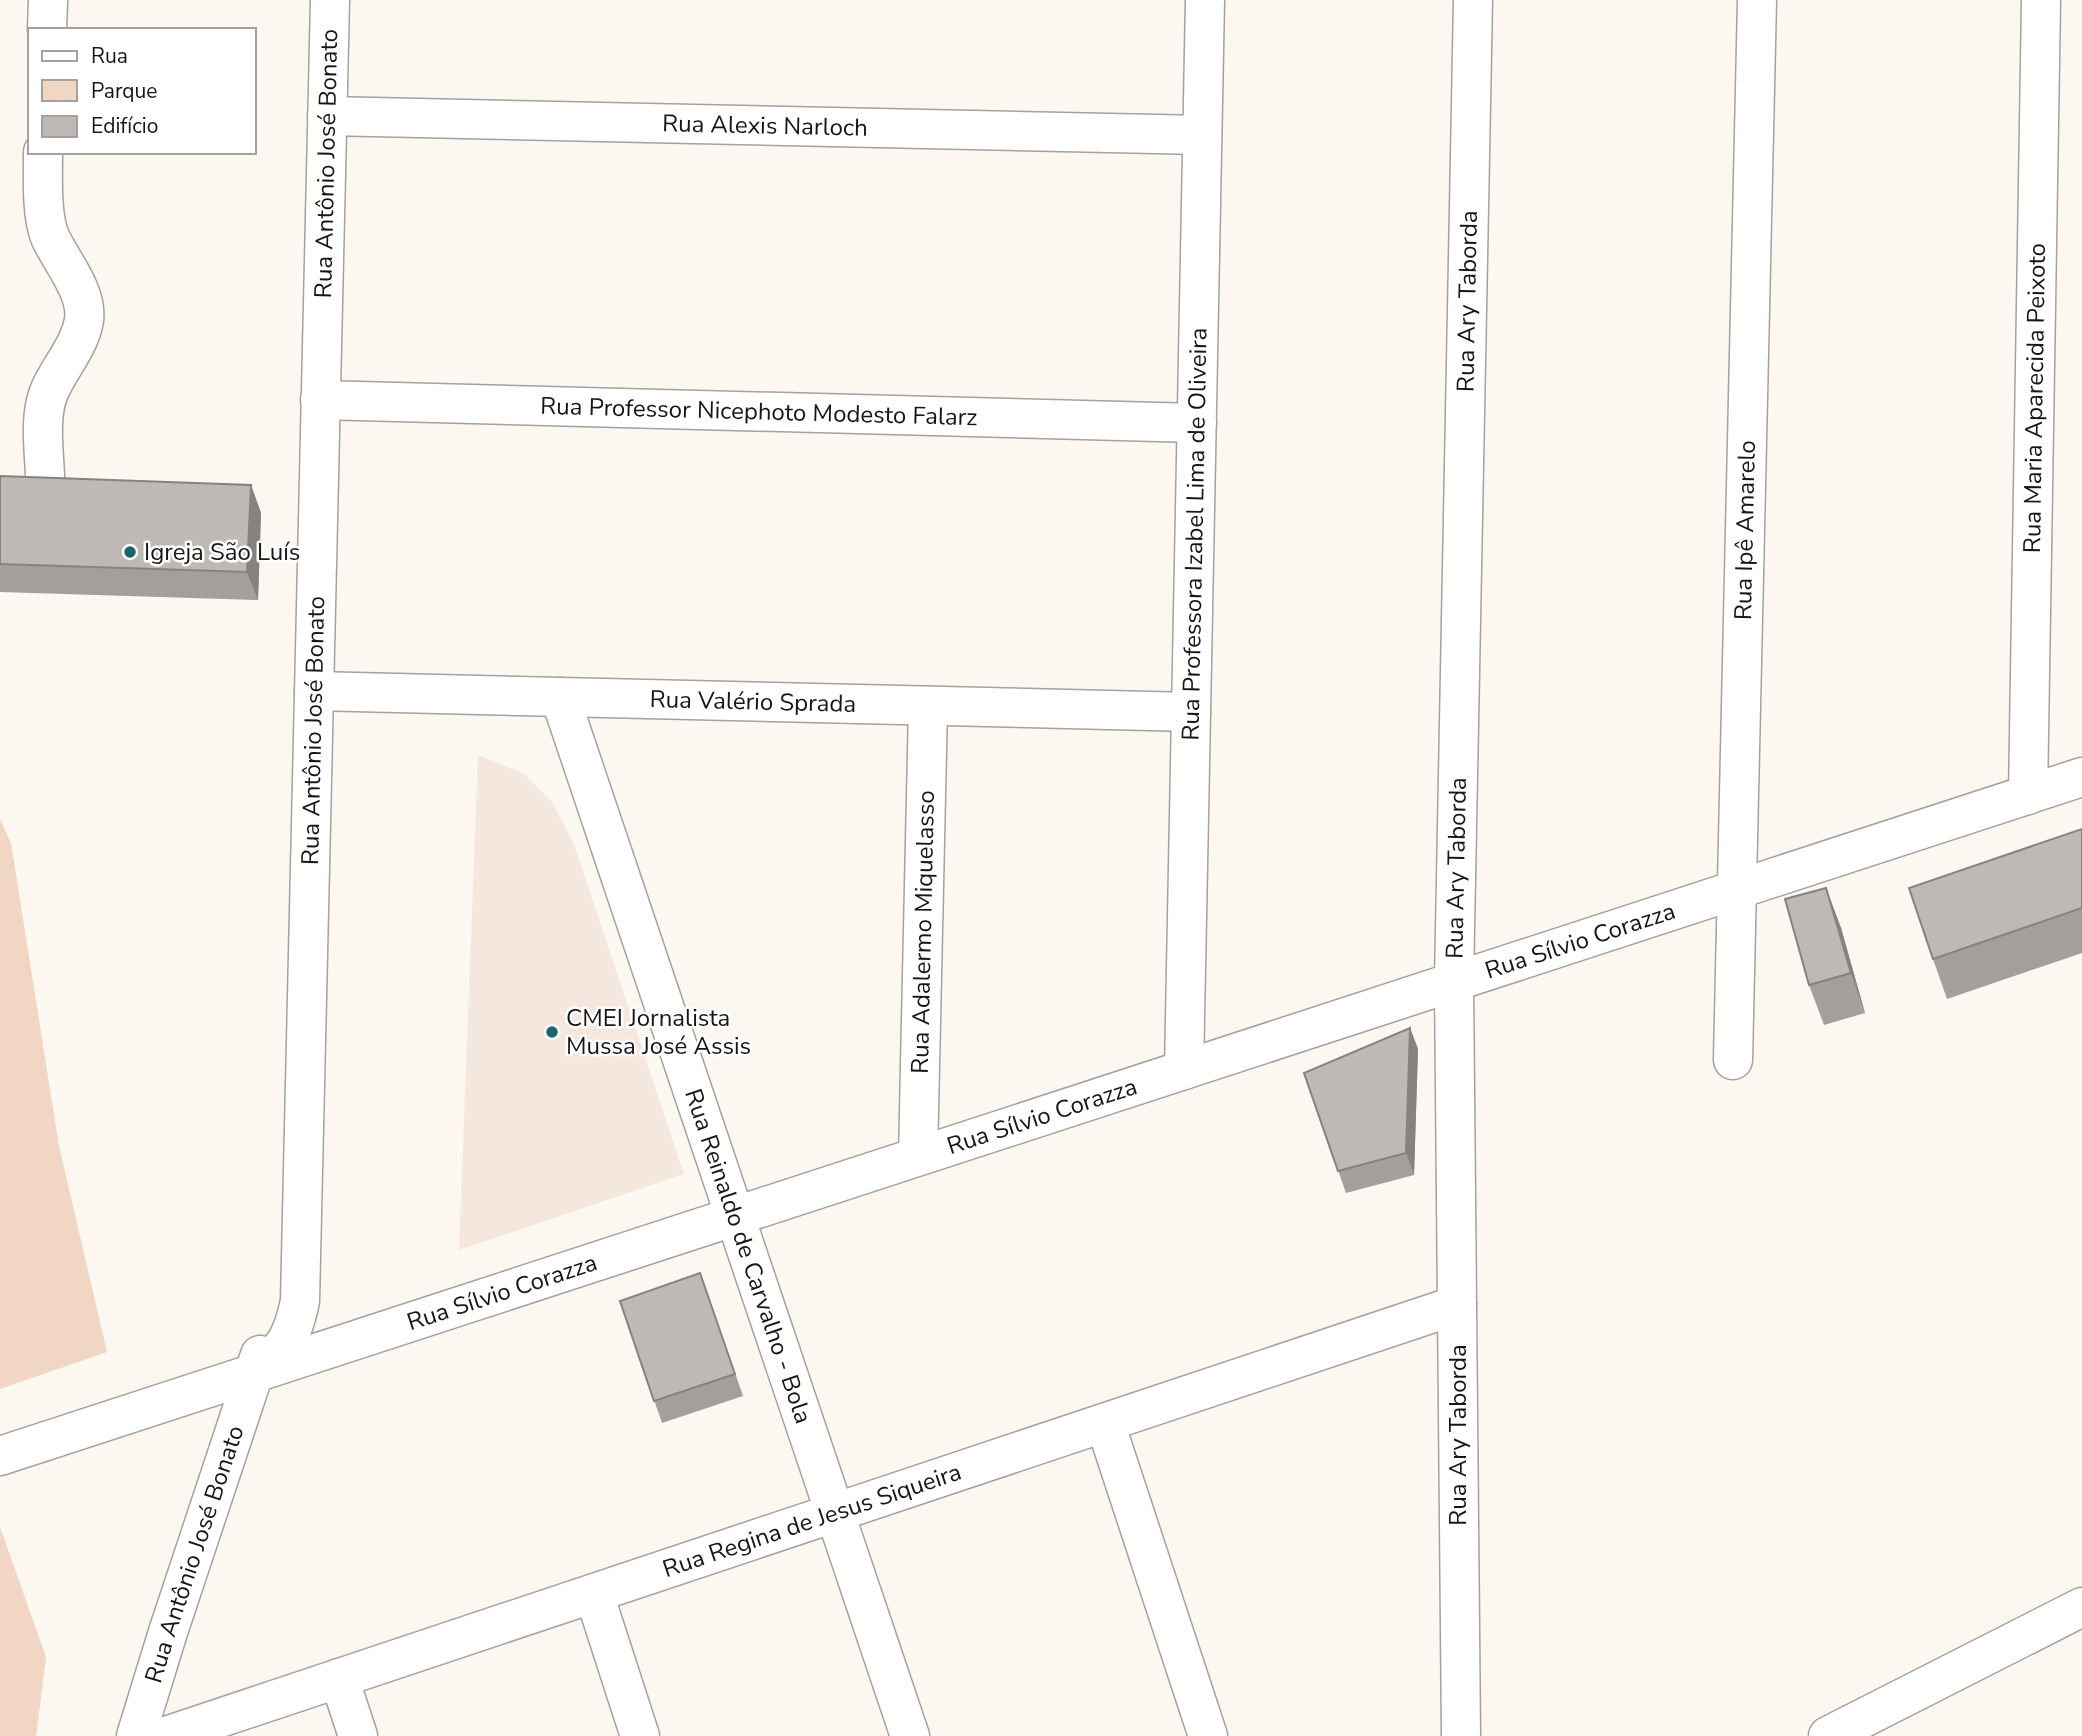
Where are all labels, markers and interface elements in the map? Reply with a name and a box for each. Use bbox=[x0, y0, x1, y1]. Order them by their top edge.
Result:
legend bbox=[28, 28, 256, 154]
street label: Rua Antônio José Bonato bbox=[307, 29, 345, 299]
text: Rua bbox=[91, 42, 128, 70]
text: Parque bbox=[91, 77, 158, 105]
street label: Rua Alexis Narloch bbox=[662, 107, 868, 144]
text: Edifício bbox=[91, 112, 158, 140]
street label: Rua Ary Taborda bbox=[1449, 210, 1485, 392]
street label: Rua Maria Aparecida Peixoto bbox=[2016, 243, 2053, 553]
street label: Rua Professora Izabel Lima de Oliveira bbox=[1174, 327, 1215, 741]
street label: Rua Professor Nicephoto Modesto Falarz bbox=[540, 390, 978, 433]
street label: Rua Ipê Amarelo bbox=[1727, 440, 1763, 620]
place label: Igreja São Luís bbox=[144, 536, 300, 568]
marker: Igreja São Luís bbox=[122, 544, 138, 560]
street label: Rua Antônio José Bonato bbox=[294, 596, 332, 865]
street label: Rua Valério Sprada bbox=[649, 683, 856, 720]
street label: Rua Ary Taborda bbox=[1438, 777, 1474, 959]
street label: Rua Adalermo Miquelasso bbox=[904, 790, 942, 1074]
street label: Rua Sílvio Corazza bbox=[1481, 895, 1679, 987]
place label: CMEI Jornalista Mussa José Assis bbox=[566, 1002, 751, 1062]
marker: CMEI Jornalista Mussa José Assis bbox=[544, 1024, 560, 1040]
street label: Rua Sílvio Corazza bbox=[943, 1070, 1141, 1162]
street label: Rua Reinaldo de Carvalho - Bola bbox=[677, 1085, 820, 1428]
street label: Rua Sílvio Corazza bbox=[403, 1246, 601, 1338]
street label: Rua Ary Taborda bbox=[1442, 1344, 1474, 1526]
street label: Rua Antônio José Bonato bbox=[137, 1421, 252, 1687]
street label: Rua Regina de Jesus Siqueira bbox=[659, 1456, 965, 1585]

